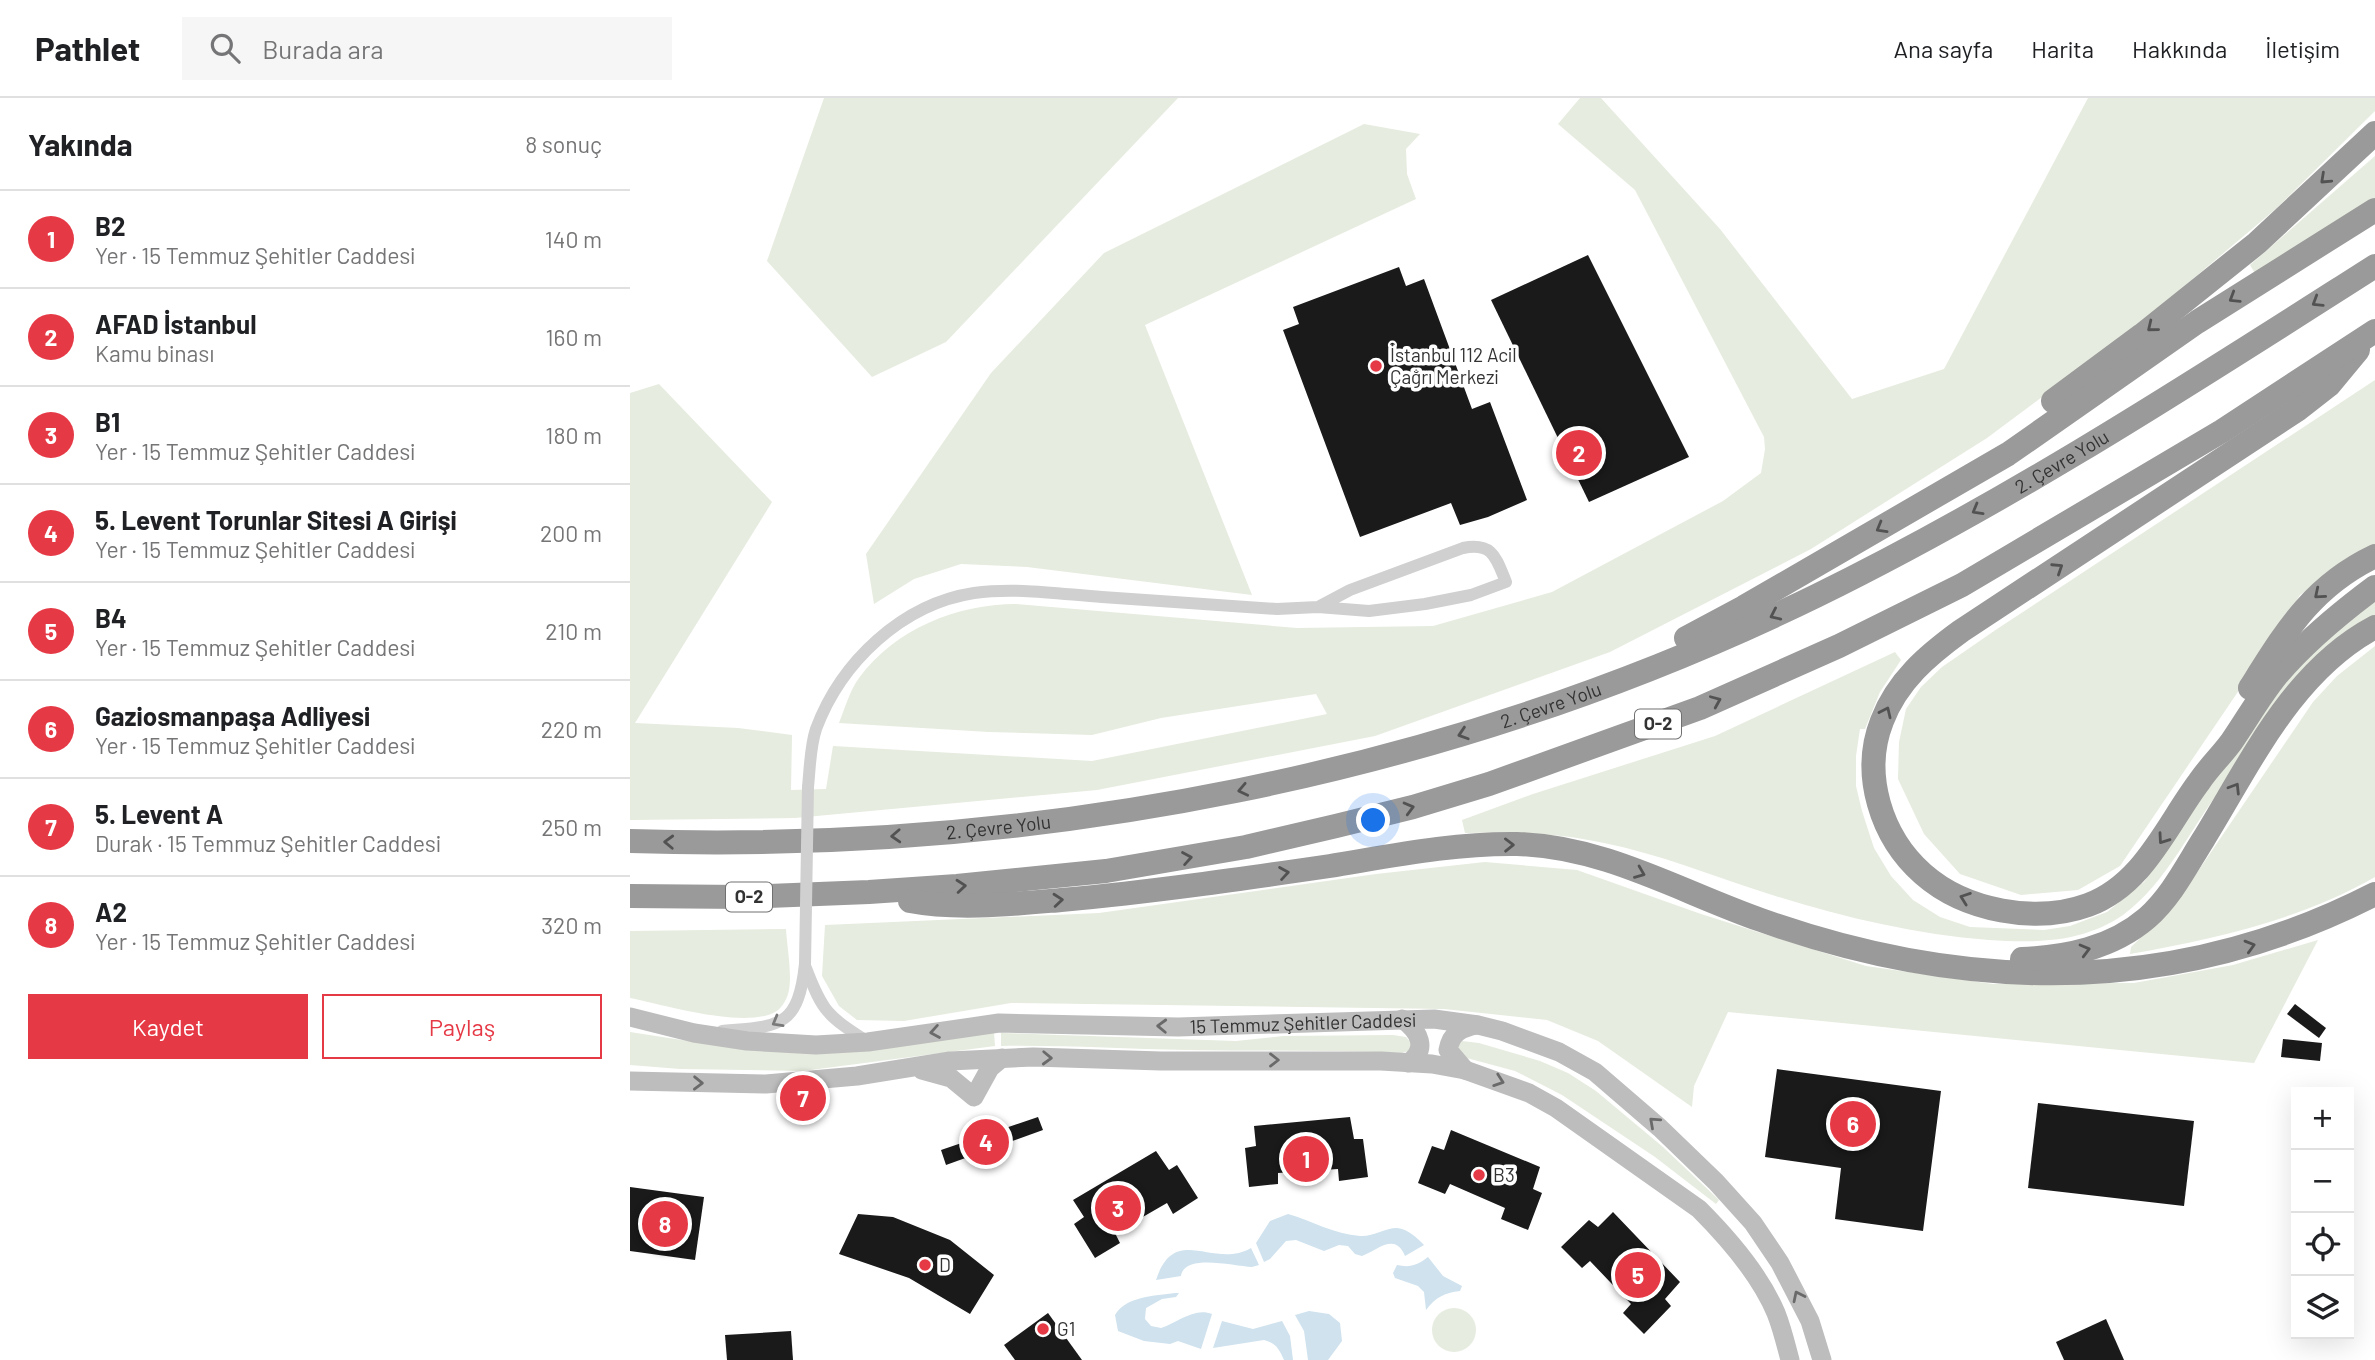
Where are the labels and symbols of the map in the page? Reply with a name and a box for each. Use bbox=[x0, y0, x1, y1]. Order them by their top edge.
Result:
one-way arrow bbox=[2320, 171, 2333, 184]
one-way arrow bbox=[2229, 290, 2242, 303]
one-way arrow bbox=[2312, 294, 2325, 307]
one-way arrow bbox=[2147, 319, 2160, 331]
place label: İstanbul 112 Acil Çağrı Merkezi bbox=[1390, 343, 1517, 388]
marker: İstanbul 112 Acil Çağrı Merkezi bbox=[1368, 358, 1384, 374]
street label: 2. Çevre Yolu bbox=[2010, 424, 2113, 498]
pin: 2 bbox=[1556, 427, 1602, 479]
one-way arrow bbox=[1972, 502, 1984, 515]
one-way arrow bbox=[1876, 520, 1889, 533]
one-way arrow bbox=[2050, 564, 2063, 577]
one-way arrow bbox=[2314, 586, 2327, 598]
one-way arrow bbox=[1770, 607, 1782, 621]
street label: 2. Çevre Yolu bbox=[1497, 677, 1604, 733]
one-way arrow bbox=[1709, 695, 1721, 709]
one-way arrow bbox=[1878, 707, 1892, 719]
road number: O-2 bbox=[1635, 710, 1681, 738]
one-way arrow bbox=[1458, 725, 1470, 740]
one-way arrow bbox=[1237, 781, 1249, 796]
one-way arrow bbox=[2227, 782, 2240, 795]
one-way arrow bbox=[1403, 802, 1415, 816]
your location bbox=[1356, 803, 1390, 837]
street label: 2. Çevre Yolu bbox=[945, 809, 1052, 843]
one-way arrow bbox=[890, 828, 901, 843]
one-way arrow bbox=[2159, 831, 2171, 844]
one-way arrow bbox=[663, 835, 674, 850]
one-way arrow bbox=[1504, 837, 1515, 853]
one-way arrow bbox=[1181, 851, 1193, 866]
one-way arrow bbox=[1633, 864, 1645, 878]
one-way arrow bbox=[1278, 865, 1289, 880]
one-way arrow bbox=[956, 879, 967, 894]
road number: O-2 bbox=[726, 882, 772, 912]
one-way arrow bbox=[1053, 893, 1064, 908]
one-way arrow bbox=[1960, 893, 1972, 907]
one-way arrow bbox=[2244, 939, 2256, 954]
one-way arrow bbox=[2079, 944, 2091, 958]
street label: 15 Temmuz Şehitler Caddesi bbox=[1189, 1008, 1416, 1038]
one-way arrow bbox=[772, 1014, 785, 1027]
one-way arrow bbox=[1156, 1019, 1167, 1034]
one-way arrow bbox=[929, 1024, 941, 1039]
one-way arrow bbox=[1041, 1050, 1052, 1065]
one-way arrow bbox=[1269, 1052, 1280, 1068]
pin: 7 bbox=[780, 1072, 826, 1124]
one-way arrow bbox=[1492, 1073, 1505, 1087]
one-way arrow bbox=[693, 1075, 704, 1090]
pin: 6 bbox=[1830, 1098, 1876, 1150]
pin: 4 bbox=[963, 1116, 1009, 1168]
one-way arrow bbox=[1649, 1118, 1662, 1131]
pin: 1 bbox=[1283, 1133, 1329, 1185]
place label: B3 bbox=[1493, 1163, 1515, 1186]
marker: B3 bbox=[1471, 1167, 1487, 1183]
pin: 3 bbox=[1095, 1182, 1141, 1234]
pin: 8 bbox=[642, 1198, 688, 1250]
pin: 5 bbox=[1615, 1249, 1661, 1301]
place label: D bbox=[939, 1253, 951, 1276]
marker: D bbox=[917, 1257, 933, 1273]
one-way arrow bbox=[1792, 1291, 1806, 1303]
place label: G1 bbox=[1057, 1317, 1075, 1340]
marker: G1 bbox=[1035, 1321, 1051, 1337]

